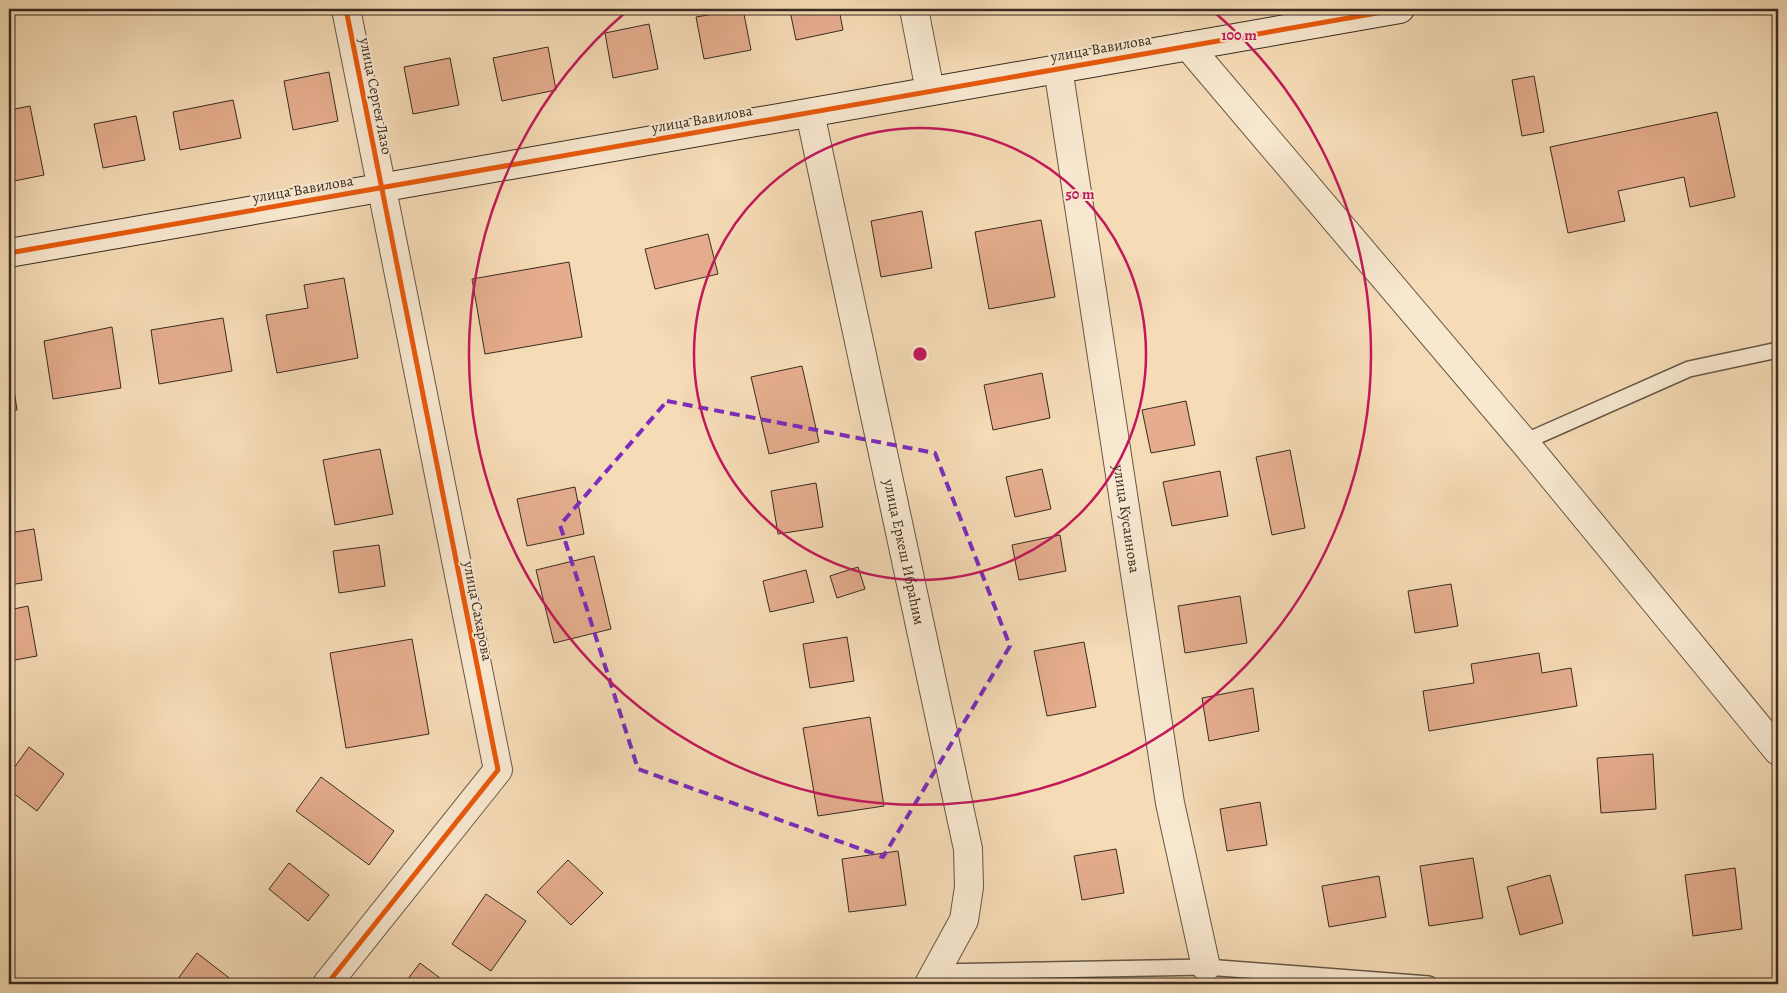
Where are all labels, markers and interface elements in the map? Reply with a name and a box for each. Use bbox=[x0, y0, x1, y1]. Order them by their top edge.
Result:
text: 100 m bbox=[1221, 25, 1257, 45]
street label: улица Вавилова bbox=[1048, 29, 1153, 67]
street label: улица Сергея Лазо bbox=[355, 35, 397, 156]
street label: улица Вавилова bbox=[649, 100, 754, 138]
street label: улица Вавилова bbox=[250, 170, 355, 208]
text: 50 m bbox=[1065, 184, 1095, 204]
centre of rings bbox=[911, 345, 929, 363]
street label: улица Кусаинова bbox=[1108, 462, 1145, 574]
street label: улица Еркеш Ибраһим bbox=[879, 476, 930, 627]
street label: улица Сахарова bbox=[458, 558, 497, 663]

